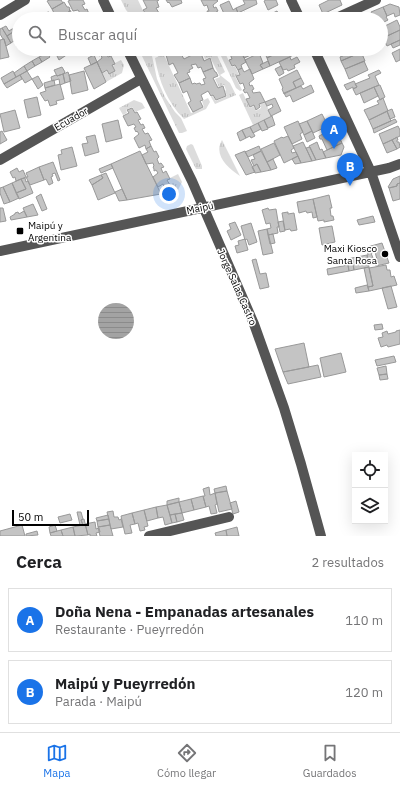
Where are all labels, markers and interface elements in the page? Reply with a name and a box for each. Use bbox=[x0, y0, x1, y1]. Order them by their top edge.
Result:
search box bbox=[12, 12, 388, 56]
icon: search bbox=[26, 23, 48, 45]
text: Buscar aquí bbox=[58, 25, 137, 44]
street label: Ecuador bbox=[52, 104, 90, 134]
pin: A bbox=[321, 116, 347, 149]
pin: B bbox=[337, 153, 363, 186]
your location bbox=[159, 184, 179, 204]
street label: Maipú bbox=[185, 199, 215, 217]
place label: Maipú y Argentina bbox=[28, 219, 72, 244]
marker: Maipú y Argentina bbox=[15, 226, 25, 236]
place label: Maxi Kiosco Santa Rosa bbox=[324, 242, 378, 267]
street label: Jorge Salas Castro bbox=[214, 247, 260, 328]
marker: Maxi Kiosco Santa Rosa bbox=[380, 249, 390, 259]
map controls bbox=[352, 452, 388, 524]
button: locate bbox=[352, 452, 388, 488]
button: layers bbox=[352, 488, 388, 524]
scale bar bbox=[12, 508, 89, 527]
text: 50 m bbox=[18, 510, 43, 524]
text: Cerca bbox=[16, 551, 62, 573]
text: 2 resultados bbox=[311, 554, 384, 571]
text: Doña Nena - Empanadas artesanales bbox=[55, 602, 314, 621]
text: A bbox=[26, 612, 34, 629]
text: 110 m bbox=[345, 612, 383, 629]
text: Restaurante · Pueyrredón bbox=[55, 621, 204, 638]
text: Maipú y Pueyrredón bbox=[55, 674, 195, 693]
text: B bbox=[26, 684, 34, 701]
text: 120 m bbox=[345, 684, 383, 701]
text: Parada · Maipú bbox=[55, 693, 142, 710]
tab: Mapa bbox=[43, 742, 70, 780]
tab: Cómo llegar bbox=[157, 742, 216, 780]
tab: Guardados bbox=[303, 742, 357, 780]

